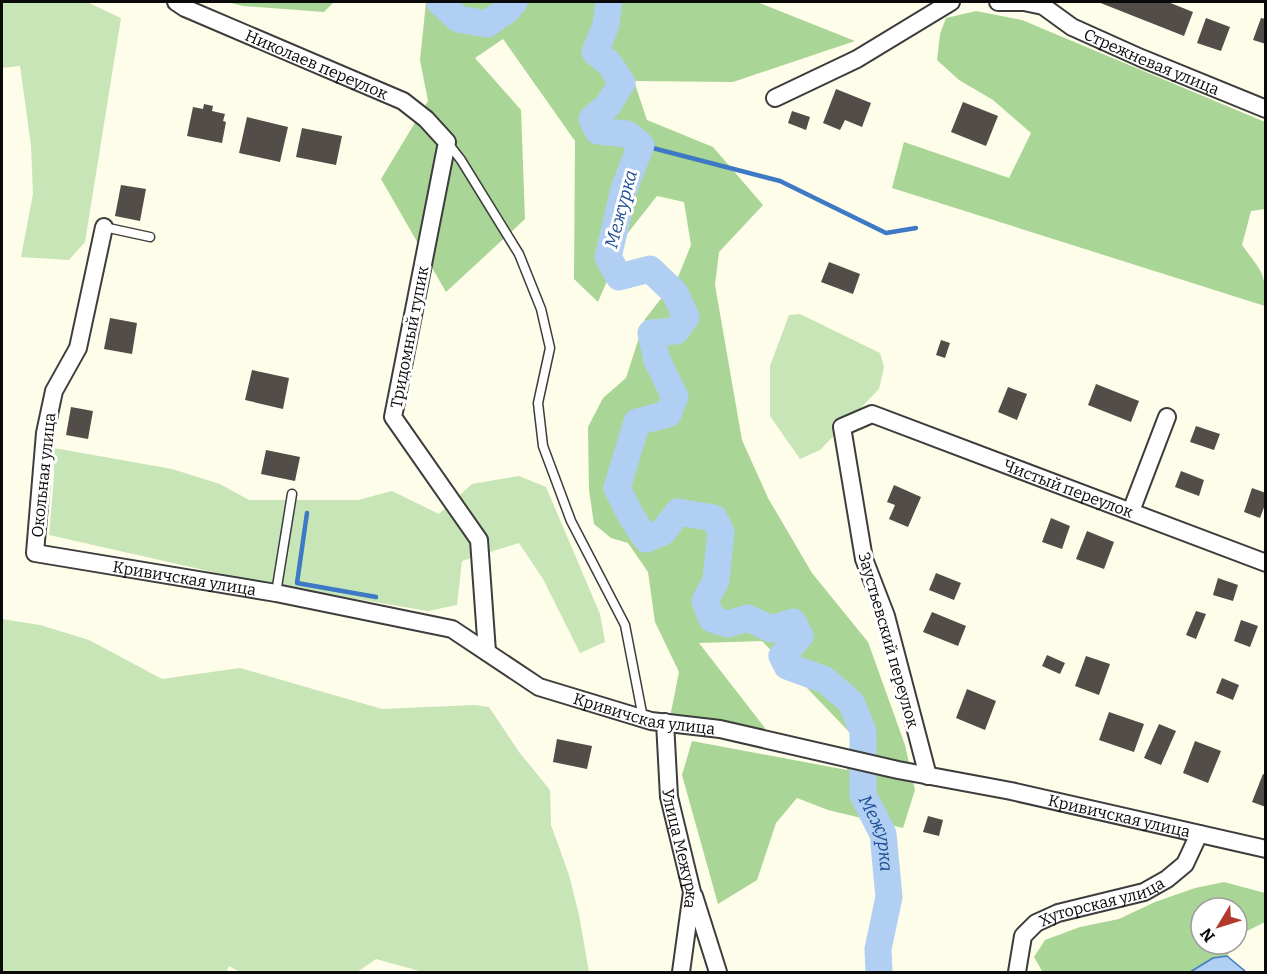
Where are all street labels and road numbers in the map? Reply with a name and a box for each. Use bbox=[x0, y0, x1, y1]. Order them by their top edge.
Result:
street label: Стрежневая улица bbox=[1081, 25, 1222, 99]
street label: Николаев переулок bbox=[242, 26, 391, 104]
street label: Тридомный тупик bbox=[386, 264, 433, 410]
street label: Окольная улица bbox=[27, 411, 60, 538]
street label: Чистый переулок bbox=[1001, 456, 1136, 522]
street label: Заустьевский переулок bbox=[854, 550, 923, 731]
street label: Кривичская улица bbox=[111, 557, 258, 600]
street label: Кривичская улица bbox=[571, 689, 717, 738]
street label: Улица Межурка bbox=[659, 788, 701, 910]
street label: Кривичская улица bbox=[1046, 791, 1192, 842]
street label: Хуторская улица bbox=[1036, 873, 1168, 931]

